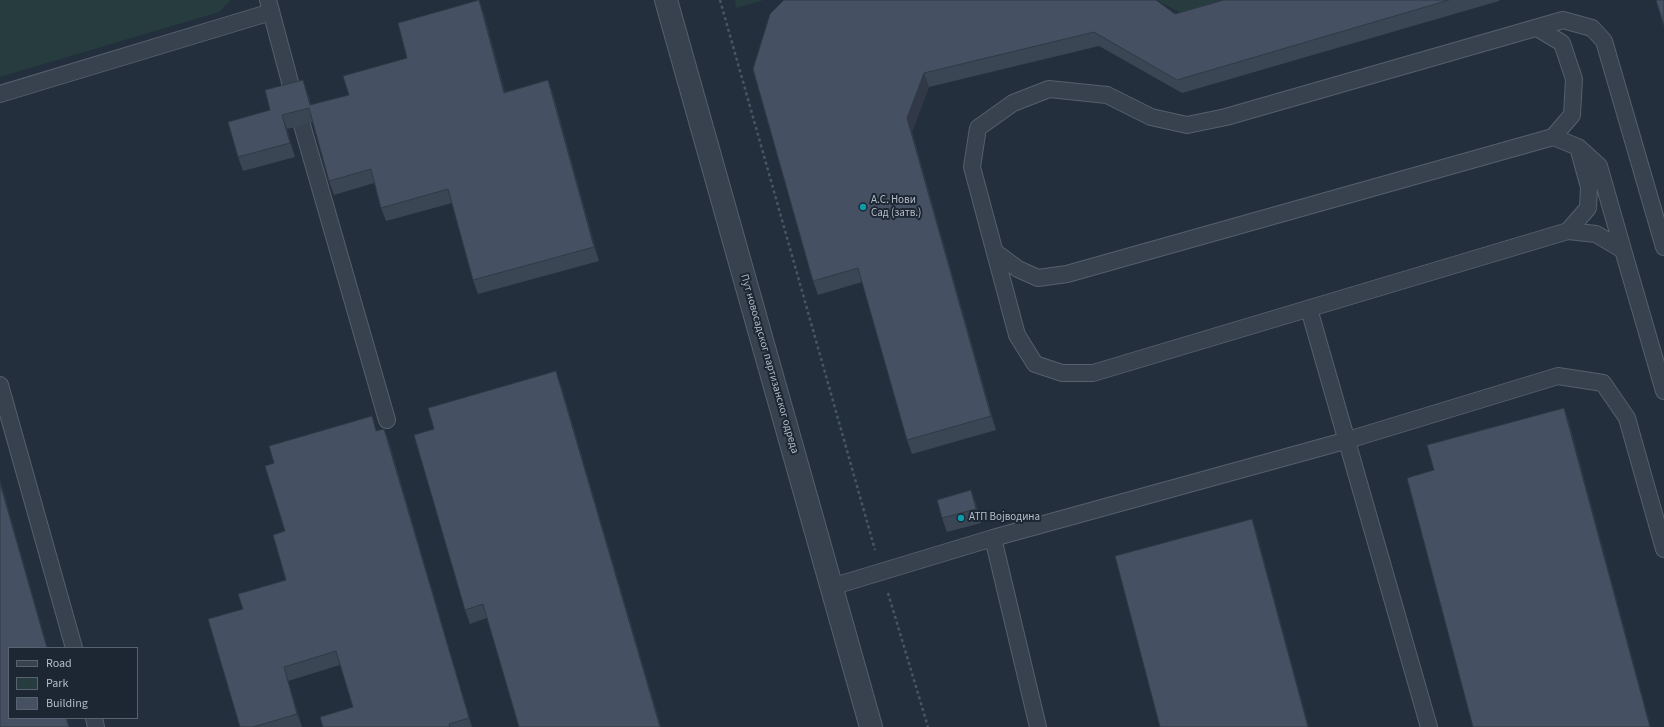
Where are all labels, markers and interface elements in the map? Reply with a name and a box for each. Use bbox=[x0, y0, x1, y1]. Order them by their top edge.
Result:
place label: А.С. Нови Сад (затв.) bbox=[871, 194, 921, 220]
marker: А.С. Нови Сад (затв.) bbox=[858, 202, 868, 212]
street label: Пут новосадског партизанског одреда bbox=[737, 273, 801, 455]
place label: АТП Војводина bbox=[969, 511, 1040, 525]
marker: АТП Војводина bbox=[956, 513, 966, 523]
legend bbox=[8, 647, 138, 719]
text: Road bbox=[46, 655, 72, 672]
text: Park bbox=[46, 675, 68, 692]
text: Building bbox=[46, 695, 88, 712]

